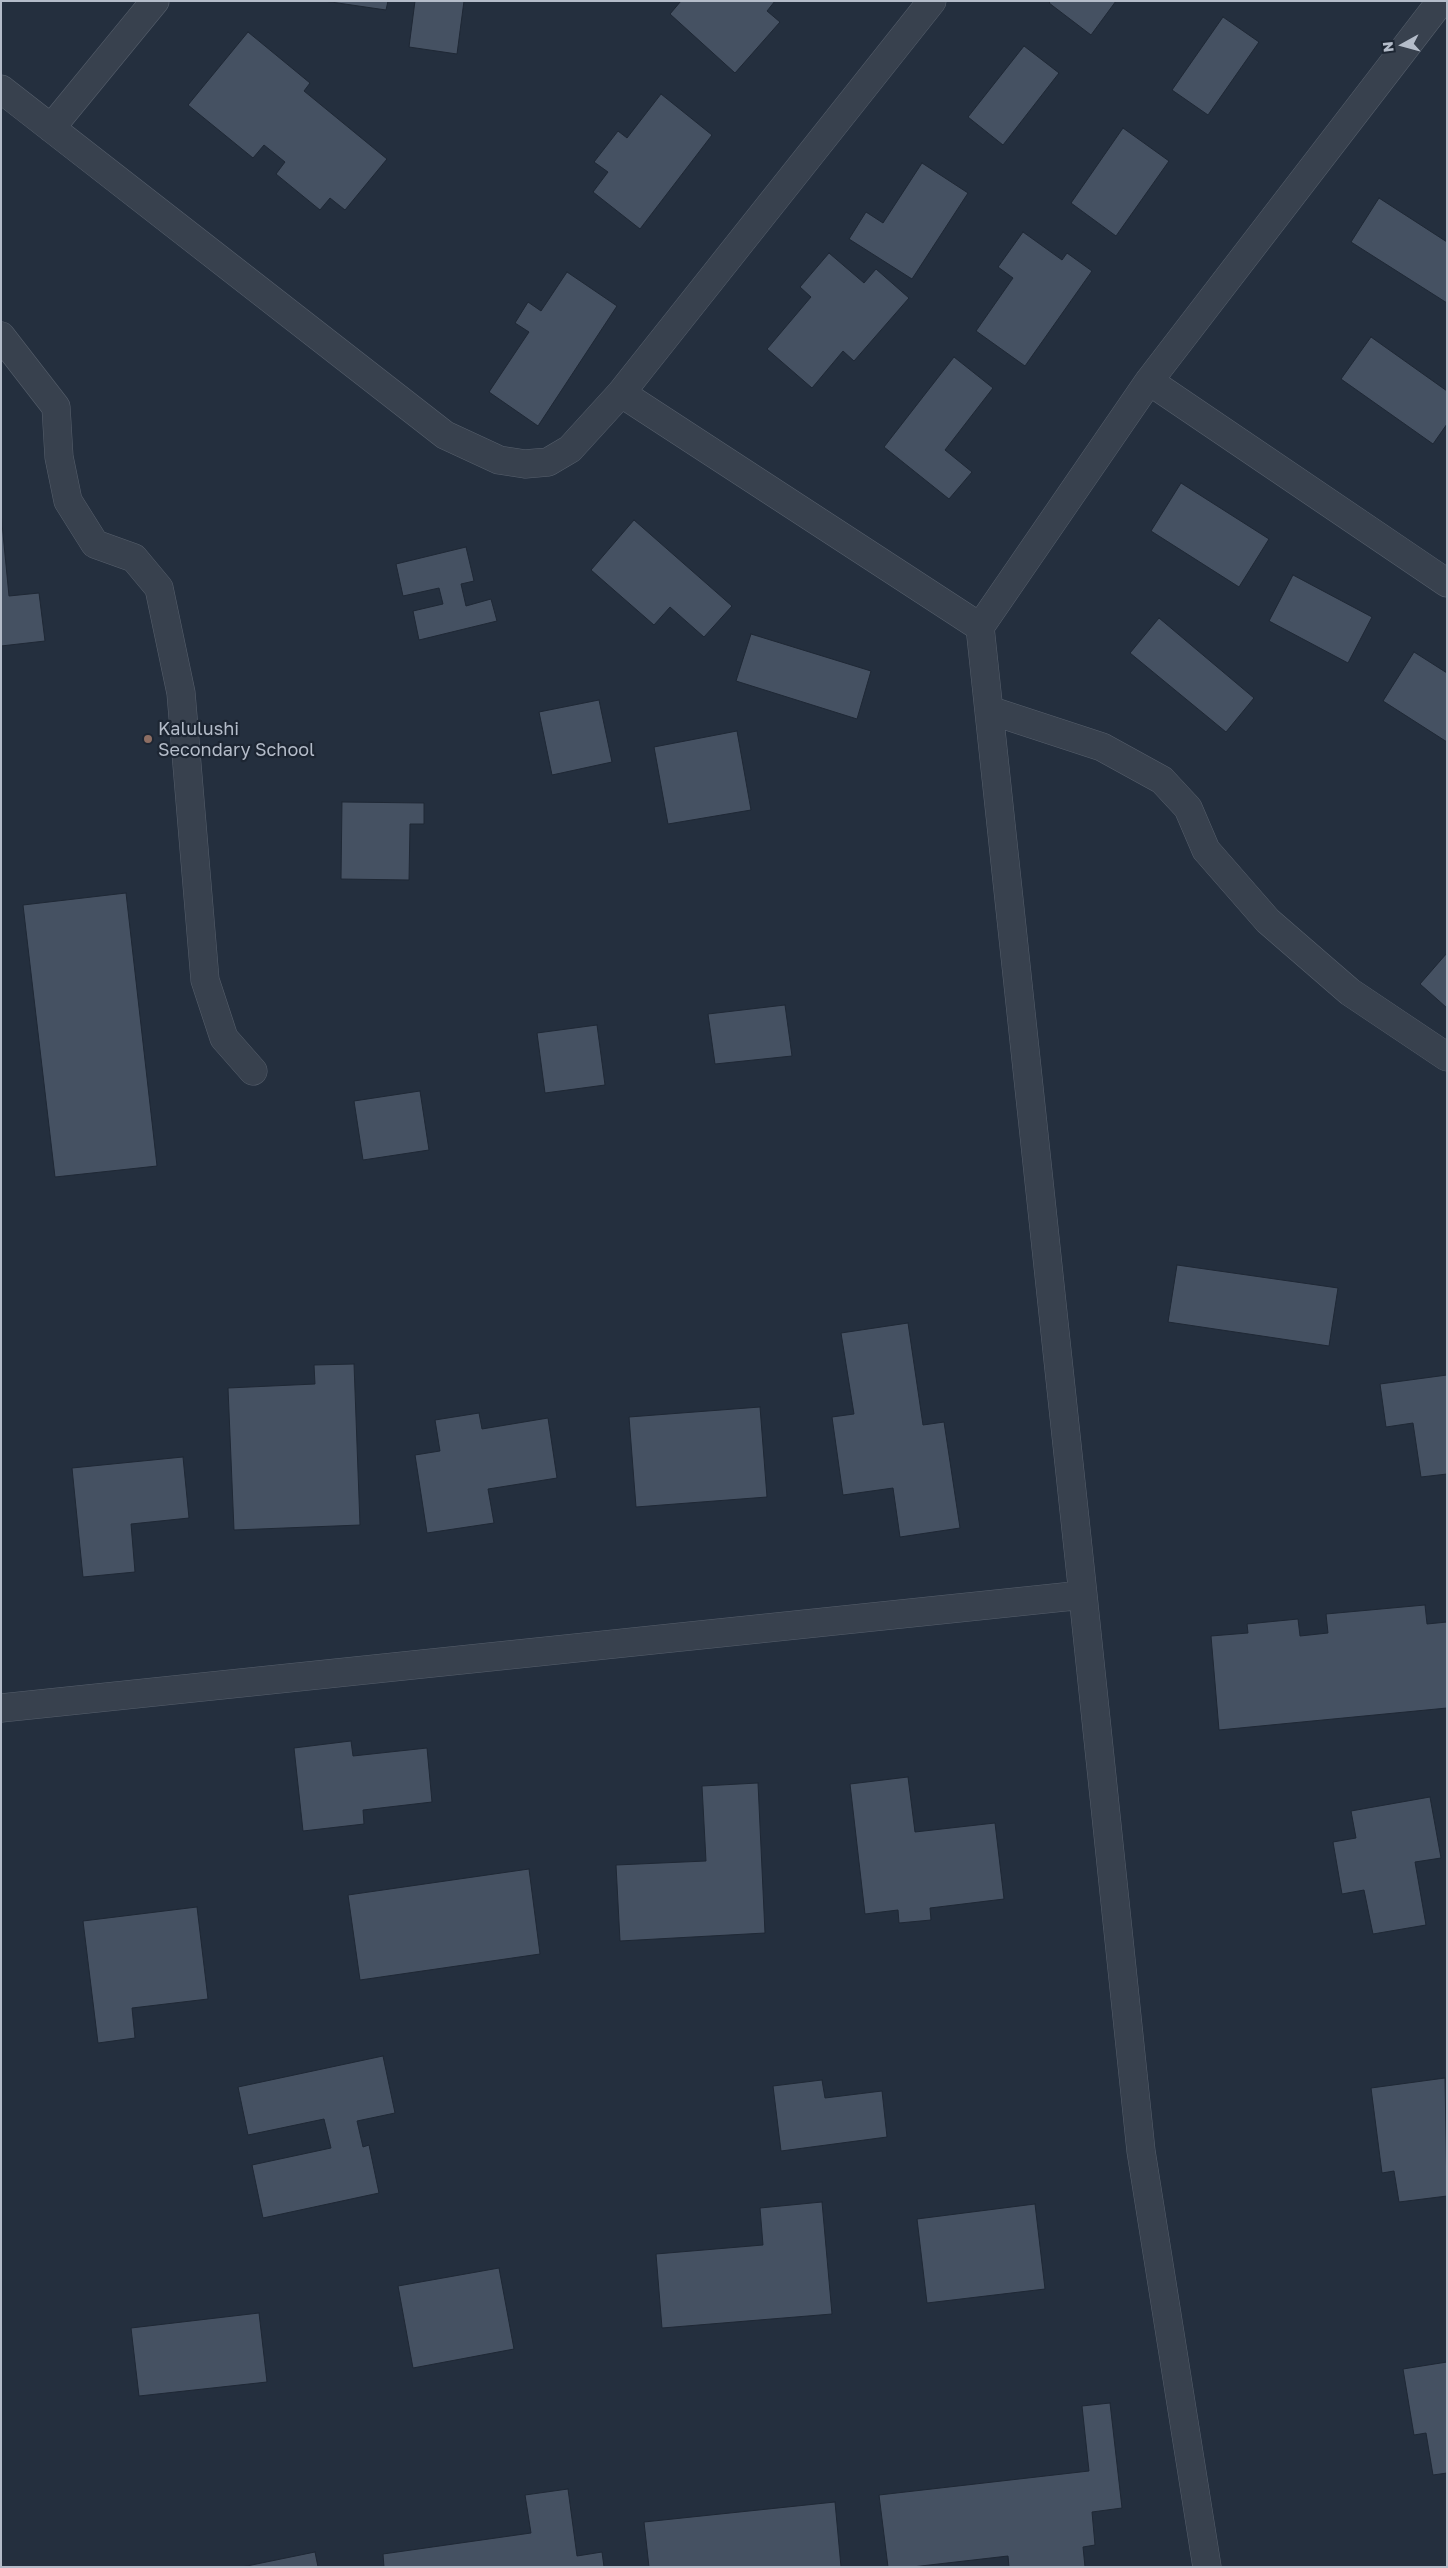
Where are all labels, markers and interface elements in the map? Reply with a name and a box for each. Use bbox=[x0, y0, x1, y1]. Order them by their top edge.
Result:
north arrow bbox=[1378, 20, 1428, 70]
text: N bbox=[1379, 41, 1397, 53]
place label: Kalulushi Secondary School bbox=[158, 718, 315, 761]
marker: Kalulushi Secondary School bbox=[142, 733, 154, 745]

